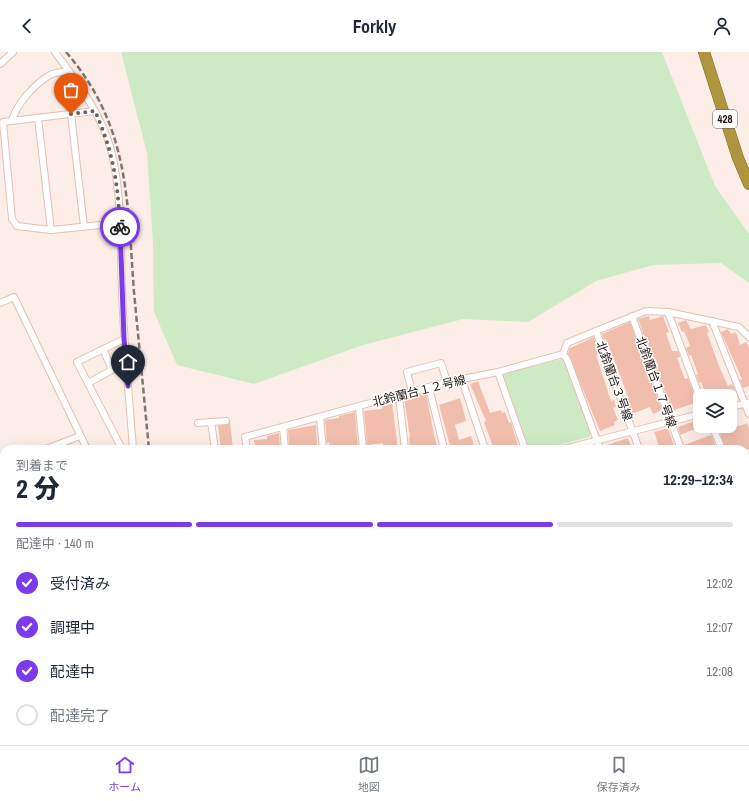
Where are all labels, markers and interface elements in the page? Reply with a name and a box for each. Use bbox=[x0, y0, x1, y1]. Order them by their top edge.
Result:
text: Forkly bbox=[353, 14, 396, 39]
icon: back bbox=[16, 15, 38, 37]
icon: person bbox=[711, 15, 733, 37]
pin bbox=[54, 73, 88, 114]
icon: bag bbox=[60, 79, 82, 101]
road number: 428 bbox=[713, 110, 737, 128]
courier bbox=[100, 207, 140, 247]
icon: bike bbox=[109, 216, 131, 238]
street label: 北鈴蘭台１７号線 bbox=[632, 334, 680, 430]
street label: 北鈴蘭台３号線 bbox=[592, 339, 636, 423]
pin bbox=[111, 345, 145, 386]
icon: home bbox=[117, 351, 139, 373]
street label: 北鈴蘭台１２号線 bbox=[370, 372, 468, 410]
map controls bbox=[693, 389, 737, 433]
button: layers bbox=[693, 389, 737, 433]
text: 到着まで bbox=[16, 457, 68, 474]
text: 12:29–12:34 bbox=[663, 469, 733, 490]
text: 2 分 bbox=[16, 471, 60, 506]
text: 配達中 · 140 m bbox=[16, 535, 94, 552]
icon: check bbox=[16, 572, 38, 594]
text: 受付済み bbox=[50, 573, 110, 594]
text: 12:02 bbox=[706, 575, 733, 592]
icon: check bbox=[16, 616, 38, 638]
text: 調理中 bbox=[50, 617, 95, 638]
text: 12:07 bbox=[706, 619, 733, 636]
icon: check bbox=[16, 660, 38, 682]
text: 配達中 bbox=[50, 661, 95, 682]
text: 12:08 bbox=[706, 663, 733, 680]
text: 配達完了 bbox=[50, 705, 110, 726]
tab: ホーム bbox=[108, 754, 141, 794]
tab: 地図 bbox=[358, 754, 380, 794]
tab: 保存済み bbox=[597, 754, 641, 794]

